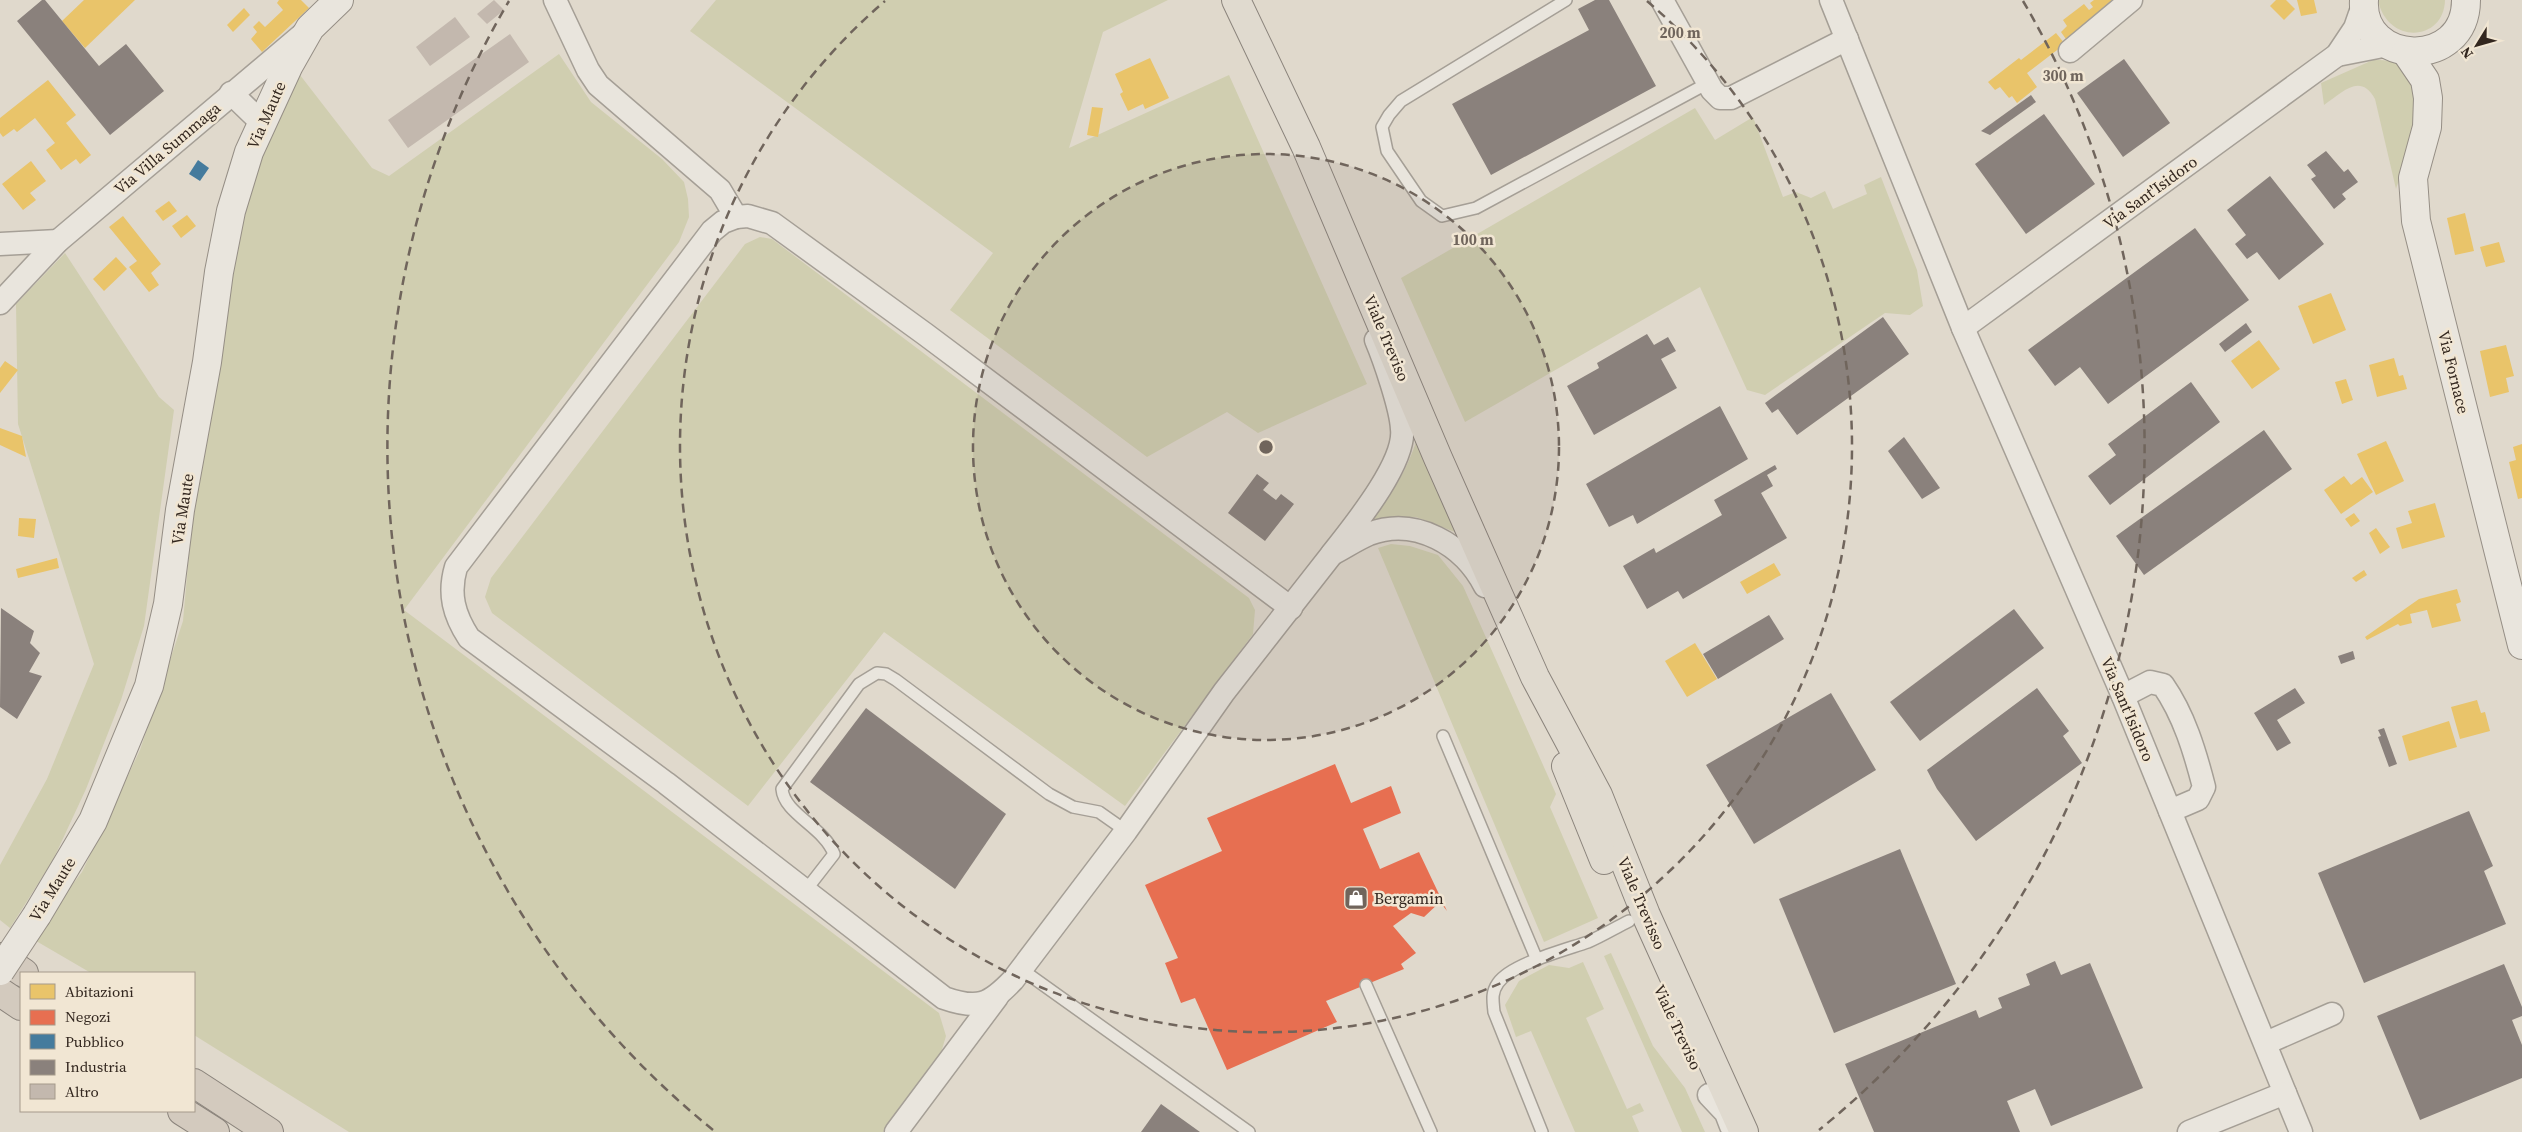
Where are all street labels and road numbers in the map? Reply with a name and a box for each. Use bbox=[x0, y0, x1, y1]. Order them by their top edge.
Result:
street label: Via Maute bbox=[241, 78, 291, 152]
street label: Via Villa Summaga bbox=[109, 96, 226, 199]
street label: Via Sant'Isidoro bbox=[2098, 150, 2202, 234]
street label: Viale Treviso bbox=[1359, 291, 1415, 385]
street label: Via Fornace bbox=[2433, 328, 2475, 416]
street label: Via Maute bbox=[166, 472, 198, 546]
street label: Via Sant'Isidoro bbox=[2096, 653, 2160, 765]
street label: Via Maute bbox=[24, 853, 80, 925]
street label: Viale Trevisso bbox=[1613, 853, 1672, 953]
street label: Viale Treviso bbox=[1649, 981, 1707, 1073]

